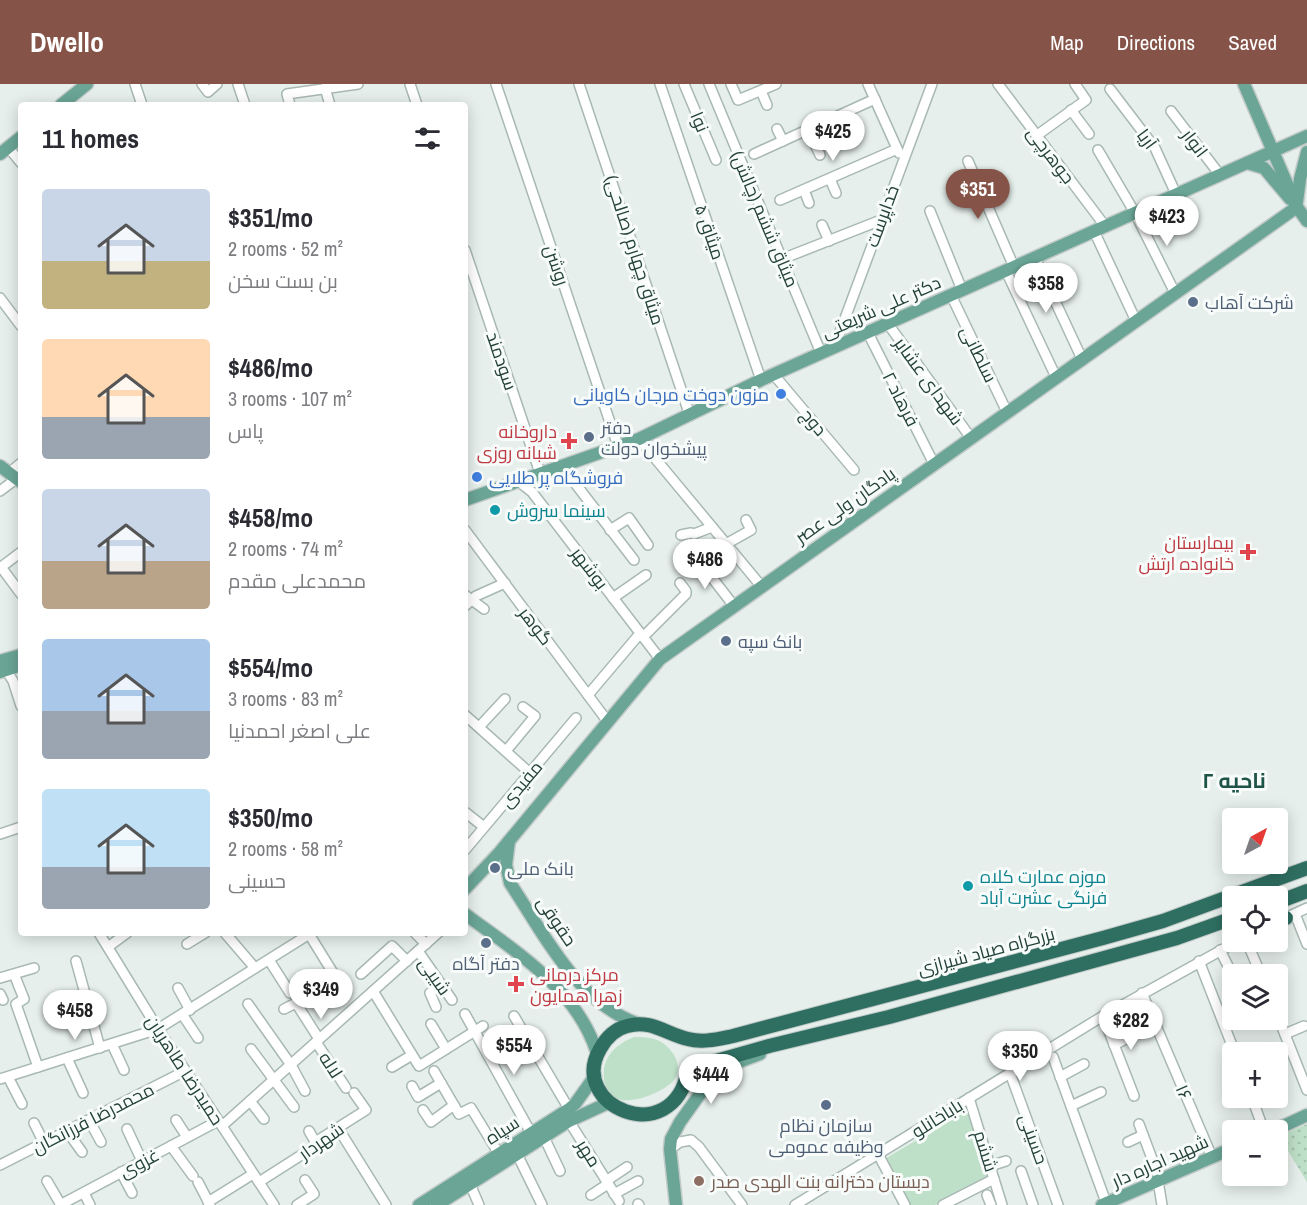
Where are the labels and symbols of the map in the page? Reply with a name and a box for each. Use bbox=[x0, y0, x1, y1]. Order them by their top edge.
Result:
street label: نوا bbox=[685, 108, 715, 136]
pin: $425 bbox=[797, 111, 869, 162]
street label: جوهرچی bbox=[1021, 121, 1081, 189]
street label: انوار bbox=[1175, 123, 1214, 162]
street label: آریا bbox=[1131, 124, 1163, 154]
street label: میثاق ششم (چالش) bbox=[725, 147, 805, 291]
pin: $351 bbox=[942, 169, 1014, 220]
street label: میثاق چهارم (صالحی) bbox=[599, 172, 671, 328]
street label: خداپرست bbox=[859, 182, 905, 250]
pin: $423 bbox=[1131, 196, 1203, 247]
street label: میثاق ۵ bbox=[689, 201, 731, 263]
street label: روشن bbox=[538, 241, 576, 289]
pin: $358 bbox=[1010, 263, 1082, 314]
street label: دکتر علی شریعتی bbox=[817, 269, 945, 345]
place label: شرکت آهاب bbox=[1205, 290, 1294, 315]
marker: شرکت آهاب bbox=[1186, 295, 1200, 309]
street label: سلطانی bbox=[955, 322, 1003, 386]
street label: سودمند bbox=[480, 328, 524, 394]
street label: شهدای عشایر bbox=[888, 331, 969, 430]
street label: فرهاد ۲ bbox=[877, 367, 925, 431]
place label: مزون دوخت مرجان کاویانی bbox=[573, 382, 769, 407]
marker: مزون دوخت مرجان کاویانی bbox=[774, 387, 788, 401]
street label: دوج bbox=[795, 403, 833, 441]
place label: دفتر پیشخوان دولت bbox=[600, 415, 707, 461]
place label: داروخانه شبانه روزی bbox=[477, 419, 557, 465]
marker: دفتر پیشخوان دولت bbox=[582, 430, 596, 444]
marker: داروخانه شبانه روزی bbox=[562, 434, 576, 448]
street label: پادگان ولی عصر bbox=[789, 461, 901, 550]
place label: فروشگاه پر طلایی bbox=[489, 465, 623, 490]
marker: فروشگاه پر طلایی bbox=[470, 470, 484, 484]
place label: سینما سروش bbox=[507, 498, 606, 523]
marker: سینما سروش bbox=[488, 503, 502, 517]
place label: بیمارستان خانواده ارتش bbox=[1139, 530, 1234, 576]
pin: $486 bbox=[669, 539, 741, 590]
street label: بوشهر bbox=[565, 541, 614, 594]
marker: بیمارستان خانواده ارتش bbox=[1239, 543, 1257, 561]
street label: گوهر bbox=[513, 601, 559, 650]
place label: بانک سپه bbox=[738, 629, 802, 654]
marker: بانک سپه bbox=[719, 634, 733, 648]
street label: مفیدی bbox=[494, 755, 548, 813]
district label: ناحیه ۲ bbox=[1202, 766, 1266, 795]
north arrow bbox=[1222, 808, 1288, 874]
place label: بانک ملی bbox=[507, 856, 574, 881]
marker: بانک ملی bbox=[488, 861, 502, 875]
place label: موزه عمارت کلاه فرنگی عشرت آباد bbox=[980, 864, 1107, 910]
marker: موزه عمارت کلاه فرنگی عشرت آباد bbox=[961, 879, 975, 893]
street label: حقوقی bbox=[531, 891, 583, 951]
street label: بزرگراه صیاد شیرازی bbox=[914, 921, 1058, 981]
marker: دفتر آگاه bbox=[479, 936, 493, 950]
place label: دفتر آگاه bbox=[452, 951, 520, 976]
street label: شیبی bbox=[413, 952, 457, 1000]
place label: مرکز درمانی زهرا همایون bbox=[530, 962, 622, 1008]
pin: $349 bbox=[285, 969, 357, 1020]
marker: مرکز درمانی زهرا همایون bbox=[507, 975, 525, 993]
pin: $458 bbox=[39, 990, 111, 1041]
pin: $282 bbox=[1095, 1000, 1167, 1051]
street label: حمیدرضا طاهریان bbox=[140, 1010, 230, 1130]
pin: $554 bbox=[478, 1025, 550, 1076]
pin: $350 bbox=[984, 1031, 1056, 1082]
street label: لاله bbox=[313, 1047, 349, 1083]
pin: $444 bbox=[675, 1054, 747, 1105]
street label: محمدرضا فرزانگان bbox=[28, 1076, 158, 1160]
street label: ۱۶ bbox=[1170, 1081, 1198, 1103]
street label: باباخانلو bbox=[907, 1092, 967, 1144]
marker: سازمان نظام وظیفه عمومی bbox=[819, 1098, 833, 1112]
street label: سپاه bbox=[480, 1110, 524, 1150]
street label: حسینی bbox=[1013, 1110, 1055, 1168]
place label: سازمان نظام وظیفه عمومی bbox=[768, 1113, 884, 1159]
street label: شهردار bbox=[292, 1116, 349, 1166]
street label: ششم bbox=[968, 1127, 1004, 1175]
street label: شهید اجاره دار bbox=[1107, 1129, 1212, 1194]
street label: مهر bbox=[570, 1133, 607, 1172]
street label: غزوی bbox=[115, 1142, 163, 1184]
place label: دبستان دخترانه بنت الهدی صدر bbox=[710, 1169, 930, 1194]
marker: دبستان دخترانه بنت الهدی صدر bbox=[692, 1174, 706, 1188]

